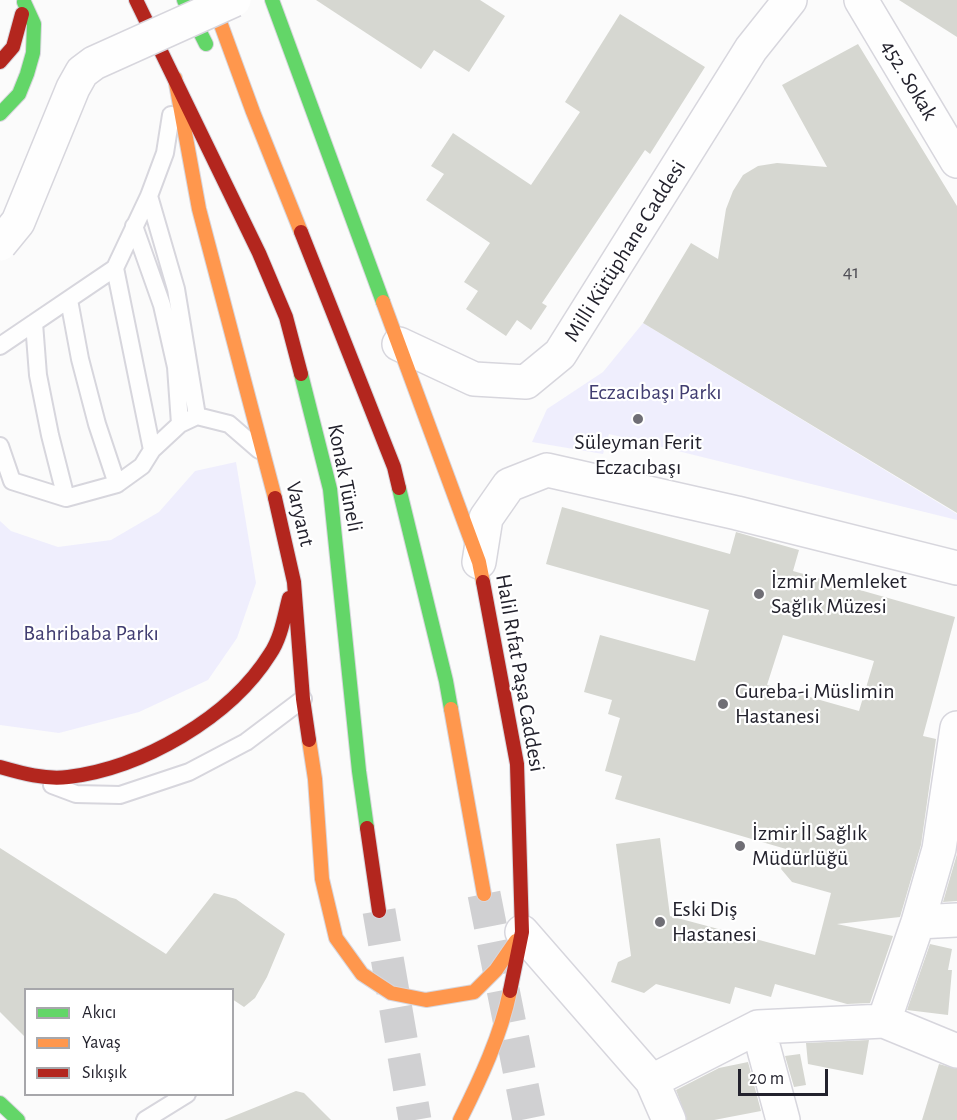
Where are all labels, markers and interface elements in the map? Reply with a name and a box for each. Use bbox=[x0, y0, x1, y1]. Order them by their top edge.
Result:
street label: 452. Sokak bbox=[875, 35, 943, 125]
street label: Milli Kütüphane Caddesi bbox=[558, 155, 692, 347]
house number: 41 bbox=[843, 260, 859, 284]
park label: Eczacıbaşı Parkı bbox=[588, 379, 722, 405]
marker: Süleyman Ferit Eczacıbaşı bbox=[631, 412, 645, 426]
street label: Konak Tüneli bbox=[322, 422, 368, 534]
place label: Süleyman Ferit Eczacıbaşı bbox=[574, 429, 702, 481]
street label: Varyant bbox=[280, 479, 320, 549]
place label: İzmir Memleket Sağlık Müzesi bbox=[771, 568, 907, 620]
street label: Halil Rıfat Paşa Caddesi bbox=[490, 572, 550, 774]
marker: İzmir Memleket Sağlık Müzesi bbox=[752, 587, 766, 601]
park label: Bahribaba Parkı bbox=[23, 620, 159, 646]
place label: Gureba-i Müslimin Hastanesi bbox=[735, 678, 894, 730]
marker: Gureba-i Müslimin Hastanesi bbox=[716, 697, 730, 711]
place label: İzmir İl Sağlık Müdürlüğü bbox=[752, 820, 867, 872]
marker: İzmir İl Sağlık Müdürlüğü bbox=[733, 839, 747, 853]
place label: Eski Diş Hastanesi bbox=[672, 896, 757, 948]
marker: Eski Diş Hastanesi bbox=[653, 915, 667, 929]
legend bbox=[24, 988, 234, 1096]
text: Akıcı bbox=[82, 1004, 116, 1022]
text: Yavaş bbox=[82, 1034, 121, 1052]
scale bar bbox=[741, 1057, 831, 1095]
text: Sıkışık bbox=[82, 1064, 127, 1082]
text: 20 m bbox=[749, 1070, 784, 1088]

